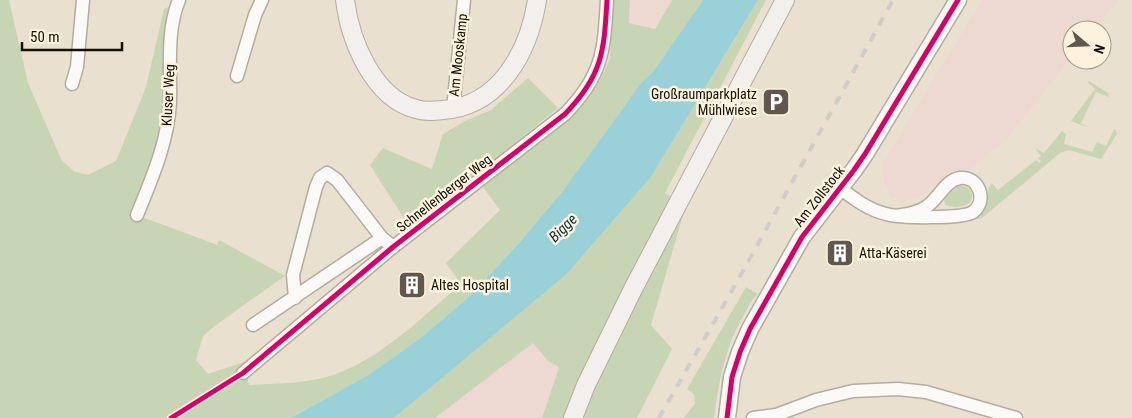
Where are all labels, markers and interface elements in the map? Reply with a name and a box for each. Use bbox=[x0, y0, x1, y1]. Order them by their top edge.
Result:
street label: Am Mooskamp bbox=[446, 13, 470, 97]
scale bar bbox=[22, 20, 122, 52]
north arrow bbox=[1062, 20, 1112, 70]
text: 50 m bbox=[30, 28, 60, 46]
text: N bbox=[1090, 43, 1108, 56]
street label: Kluser Weg bbox=[158, 64, 178, 126]
place label: Großraumparkplatz Mühlwiese bbox=[651, 86, 757, 118]
parking icon: Großraumparkplatz Mühlwiese bbox=[761, 87, 791, 117]
street label: Schnellenberger Weg bbox=[393, 151, 495, 235]
street label: Am Zollstock bbox=[790, 162, 848, 230]
water label: Bigge bbox=[545, 210, 581, 246]
building icon: Atta-Käserei bbox=[825, 238, 855, 268]
place label: Atta-Käserei bbox=[859, 245, 927, 261]
building icon: Altes Hospital bbox=[397, 270, 427, 300]
place label: Altes Hospital bbox=[431, 277, 509, 293]

